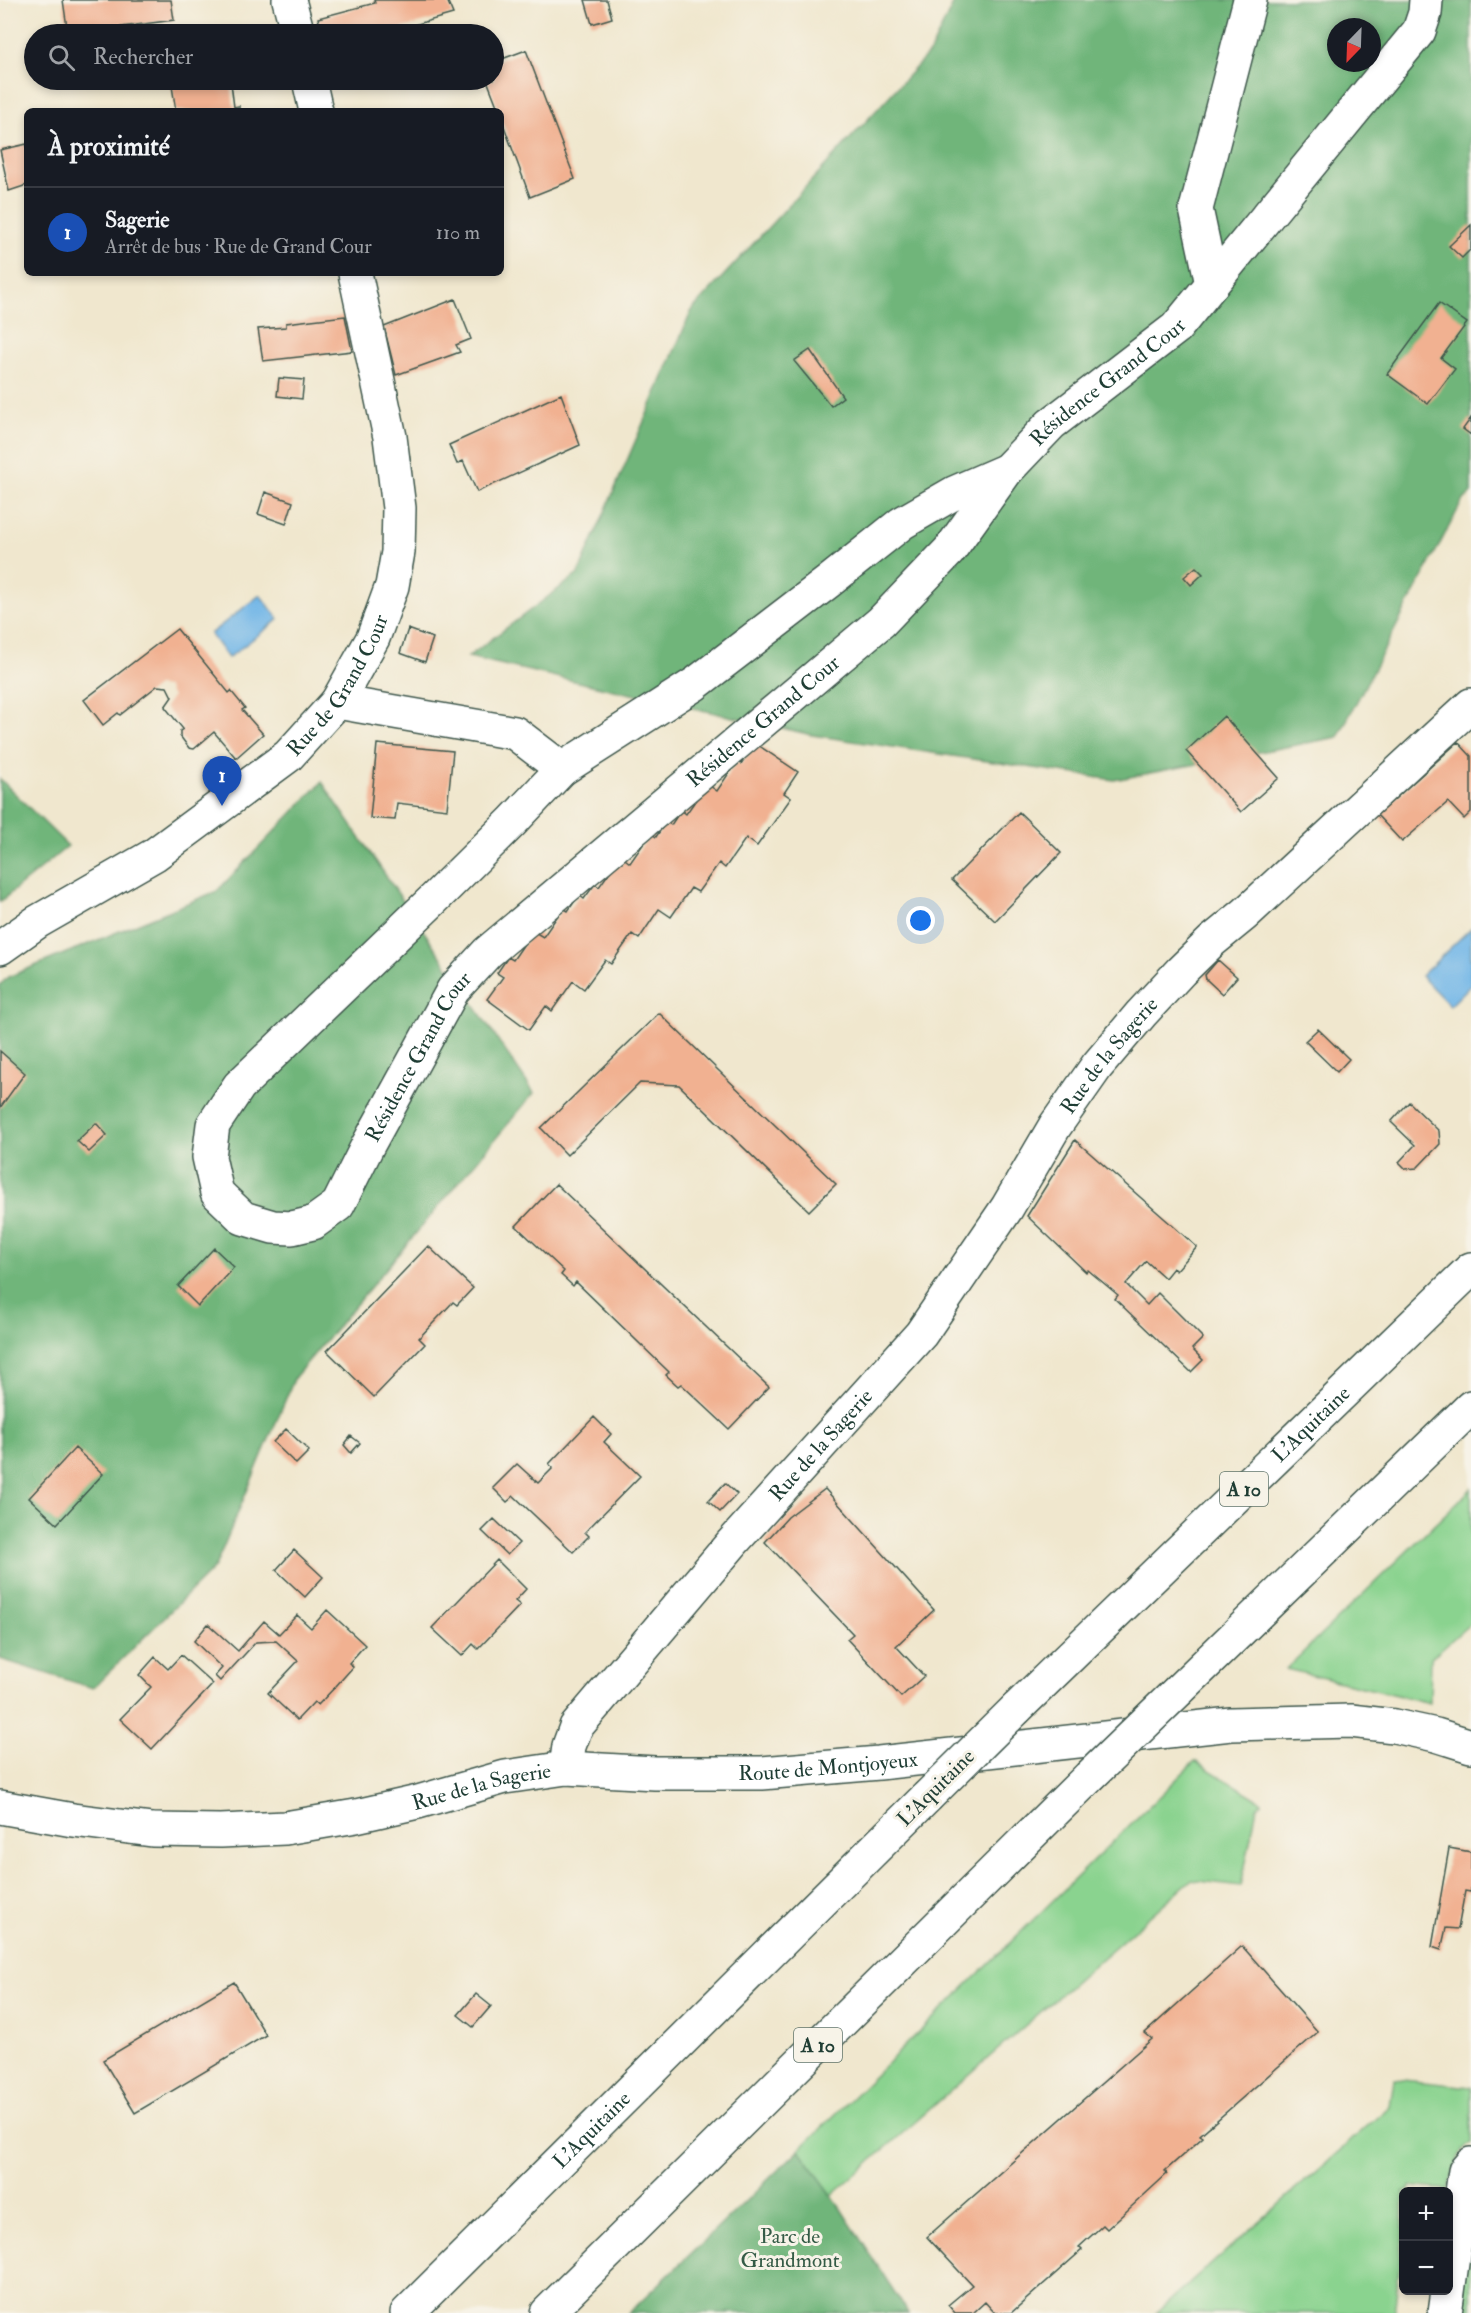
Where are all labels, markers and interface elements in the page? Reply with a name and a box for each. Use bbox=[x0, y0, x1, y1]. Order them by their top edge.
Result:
north arrow bbox=[1327, 18, 1381, 72]
search box bbox=[24, 24, 504, 90]
icon: search bbox=[45, 41, 78, 74]
text: Rechercher bbox=[93, 43, 193, 71]
text: À proximité bbox=[48, 131, 170, 163]
text: Sagerie bbox=[105, 206, 169, 234]
text: 1 bbox=[64, 220, 71, 245]
text: 110 m bbox=[436, 220, 480, 245]
text: Arrêt de bus · Rue de Grand Cour bbox=[105, 234, 372, 259]
street label: Résidence Grand Cour bbox=[1024, 313, 1192, 452]
street label: Rue de Grand Cour bbox=[281, 611, 394, 762]
street label: Résidence Grand Cour bbox=[681, 649, 845, 793]
pin: 1 bbox=[202, 756, 242, 806]
your location bbox=[906, 906, 935, 935]
street label: Résidence Grand Cour bbox=[359, 965, 477, 1147]
street label: Rue de la Sagerie bbox=[1054, 991, 1164, 1119]
street label: L'Aquitaine bbox=[1266, 1380, 1356, 1468]
street label: Rue de la Sagerie bbox=[763, 1383, 879, 1507]
road number: A 10 bbox=[1220, 1472, 1268, 1506]
street label: L'Aquitaine bbox=[891, 1743, 981, 1833]
street label: Route de Montjoyeux bbox=[738, 1745, 920, 1787]
street label: Rue de la Sagerie bbox=[409, 1757, 553, 1817]
road number: A 10 bbox=[794, 2028, 842, 2062]
street label: L'Aquitaine bbox=[547, 2085, 636, 2174]
map controls bbox=[1399, 2187, 1453, 2295]
button: + bbox=[1399, 2187, 1453, 2241]
park label: Parc de Grandmont bbox=[740, 2223, 840, 2274]
button: − bbox=[1399, 2241, 1453, 2295]

